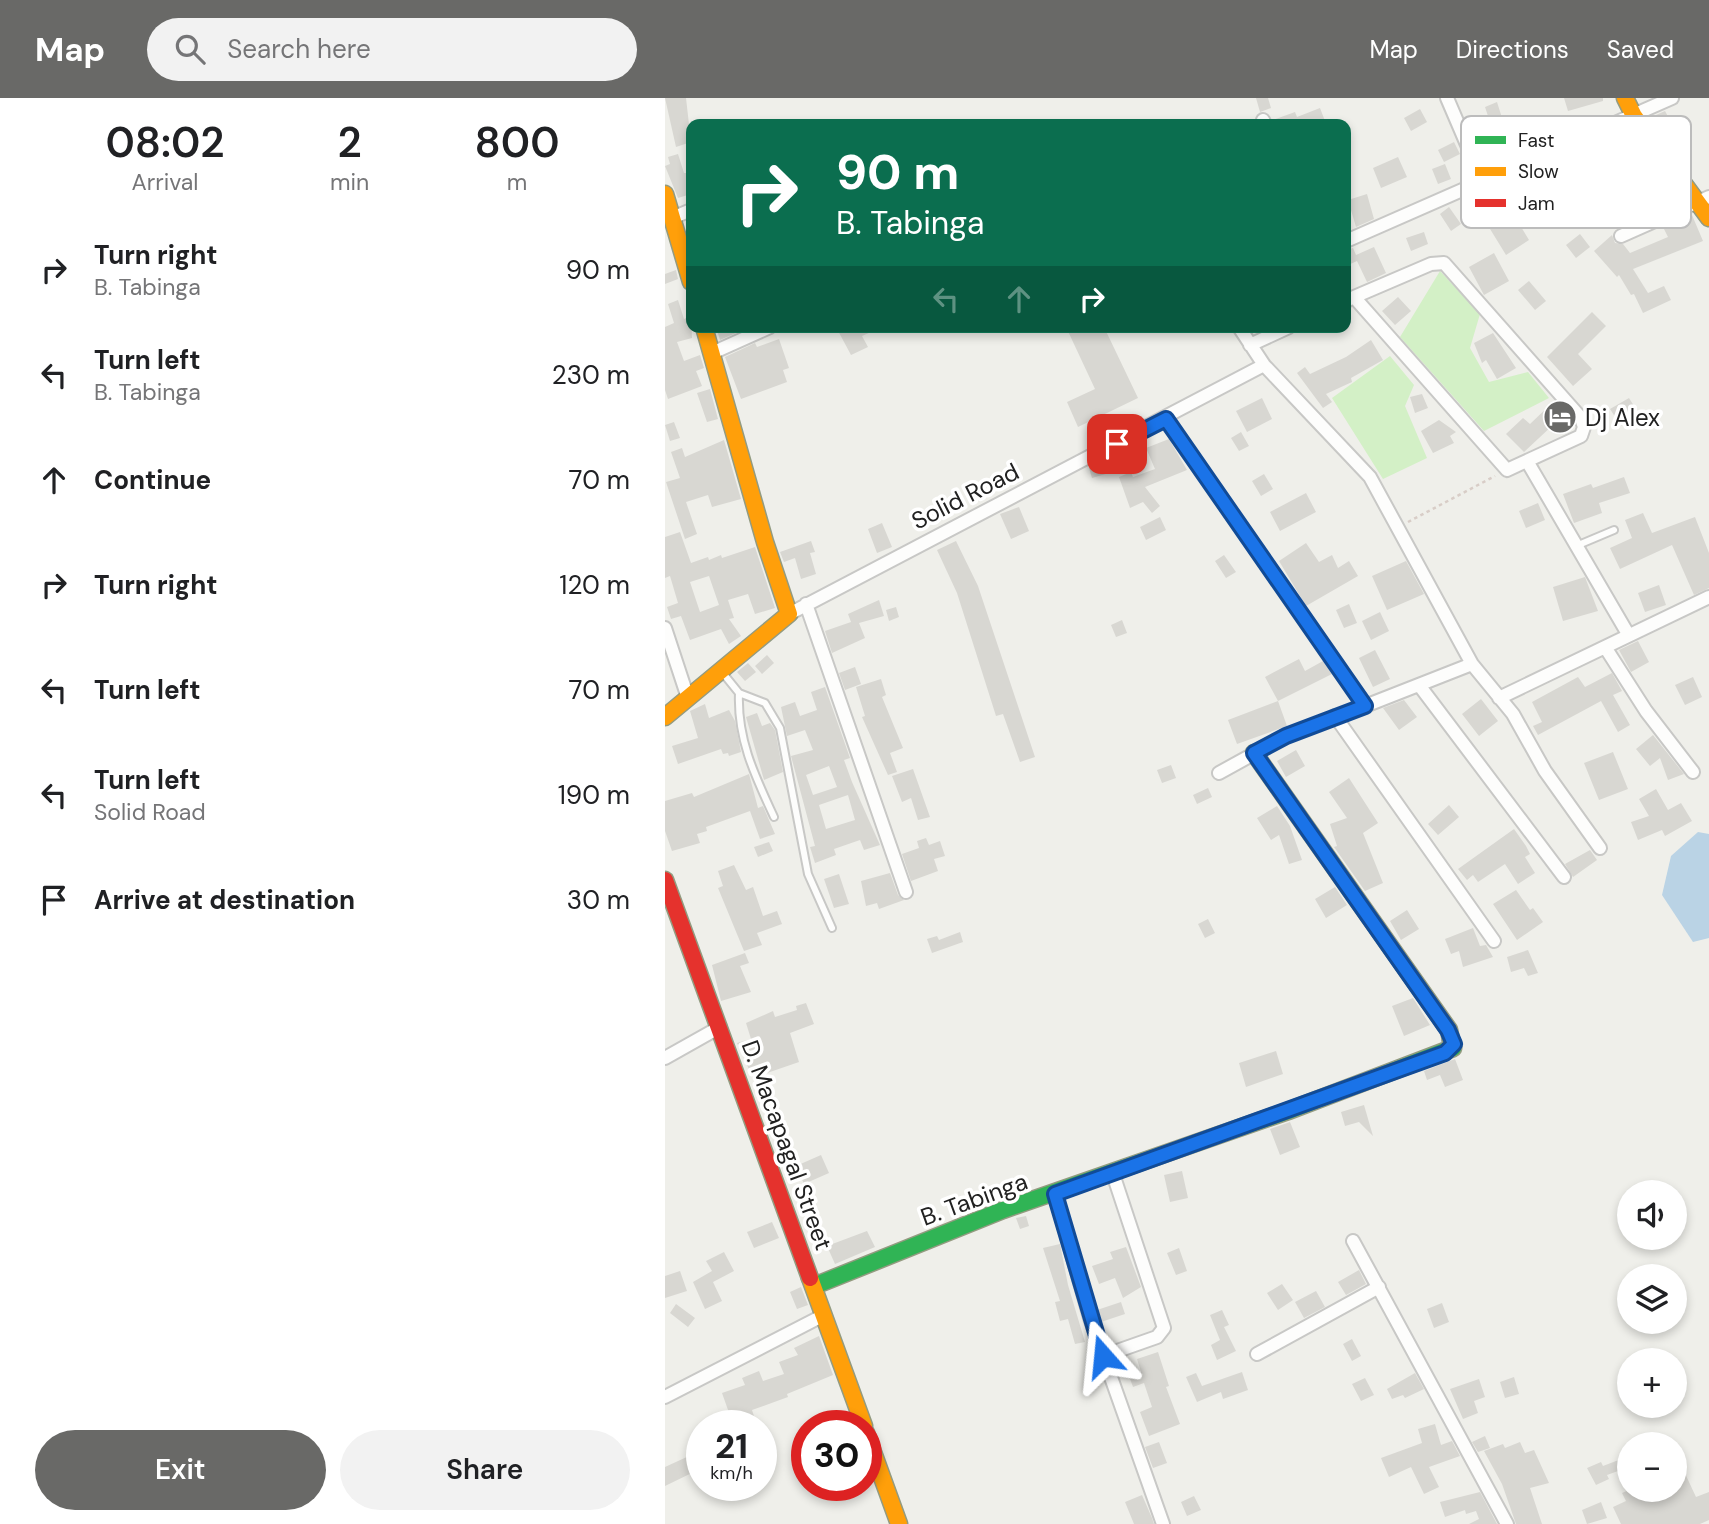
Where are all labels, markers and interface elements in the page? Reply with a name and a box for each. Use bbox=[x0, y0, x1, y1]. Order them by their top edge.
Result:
search box bbox=[147, 18, 637, 81]
text: Map bbox=[35, 28, 105, 71]
icon: search bbox=[171, 30, 209, 68]
text: Search here bbox=[227, 32, 371, 66]
text: Map bbox=[1370, 34, 1418, 65]
text: Directions bbox=[1456, 34, 1569, 65]
text: Saved bbox=[1607, 34, 1674, 65]
text: 08:02 bbox=[105, 115, 224, 170]
text: 2 bbox=[337, 115, 362, 170]
text: 800 bbox=[475, 115, 559, 170]
legend bbox=[1461, 116, 1691, 228]
text: Fast bbox=[1518, 128, 1554, 153]
text: 90 m bbox=[836, 140, 959, 204]
icon: right bbox=[721, 147, 812, 238]
text: Slow bbox=[1518, 159, 1559, 184]
text: Arrival bbox=[131, 167, 198, 197]
text: min bbox=[330, 167, 369, 197]
text: m bbox=[507, 167, 527, 197]
text: Jam bbox=[1518, 191, 1555, 216]
text: B. Tabinga bbox=[836, 202, 984, 244]
text: Turn right bbox=[94, 238, 218, 272]
icon: right bbox=[35, 251, 73, 289]
text: 90 m bbox=[566, 253, 630, 287]
text: B. Tabinga bbox=[94, 272, 201, 302]
icon: left bbox=[927, 280, 965, 318]
icon: ahead bbox=[1000, 280, 1038, 318]
icon: right bbox=[1073, 280, 1111, 318]
text: Turn left bbox=[94, 343, 201, 377]
icon: left bbox=[35, 356, 73, 394]
text: 230 m bbox=[552, 358, 630, 392]
text: B. Tabinga bbox=[94, 377, 201, 407]
hotel icon: Dj Alex bbox=[1541, 398, 1579, 436]
place label: Dj Alex bbox=[1585, 402, 1660, 433]
pin bbox=[1087, 414, 1147, 474]
icon: arrive bbox=[1098, 425, 1136, 463]
street label: Solid Road bbox=[906, 456, 1024, 536]
icon: ahead bbox=[35, 461, 73, 499]
text: Continue bbox=[94, 463, 211, 497]
text: 70 m bbox=[569, 463, 630, 497]
icon: right bbox=[35, 566, 73, 604]
text: Turn right bbox=[94, 568, 218, 602]
text: 120 m bbox=[559, 568, 630, 602]
icon: left bbox=[35, 671, 73, 709]
text: Turn left bbox=[94, 673, 201, 707]
text: 70 m bbox=[569, 673, 630, 707]
text: Turn left bbox=[94, 763, 201, 797]
icon: left bbox=[35, 776, 73, 814]
text: 190 m bbox=[558, 778, 630, 812]
text: Solid Road bbox=[94, 797, 206, 827]
icon: arrive bbox=[35, 881, 73, 919]
text: Arrive at destination bbox=[94, 883, 355, 917]
text: 30 m bbox=[567, 883, 630, 917]
street label: D. Macapagal Street bbox=[735, 1036, 839, 1254]
street label: B. Tabinga bbox=[916, 1165, 1032, 1233]
map controls bbox=[1617, 1180, 1687, 1502]
button: sound bbox=[1617, 1180, 1687, 1250]
button: layers bbox=[1617, 1264, 1687, 1334]
position arrow bbox=[1066, 1319, 1140, 1393]
button: + bbox=[1617, 1348, 1687, 1418]
speed limit sign: 30 bbox=[791, 1410, 882, 1501]
text: 21 bbox=[715, 1423, 748, 1469]
button: Exit bbox=[35, 1430, 326, 1510]
button: Share bbox=[340, 1430, 630, 1510]
button: − bbox=[1617, 1432, 1687, 1502]
text: km/h bbox=[710, 1461, 753, 1485]

